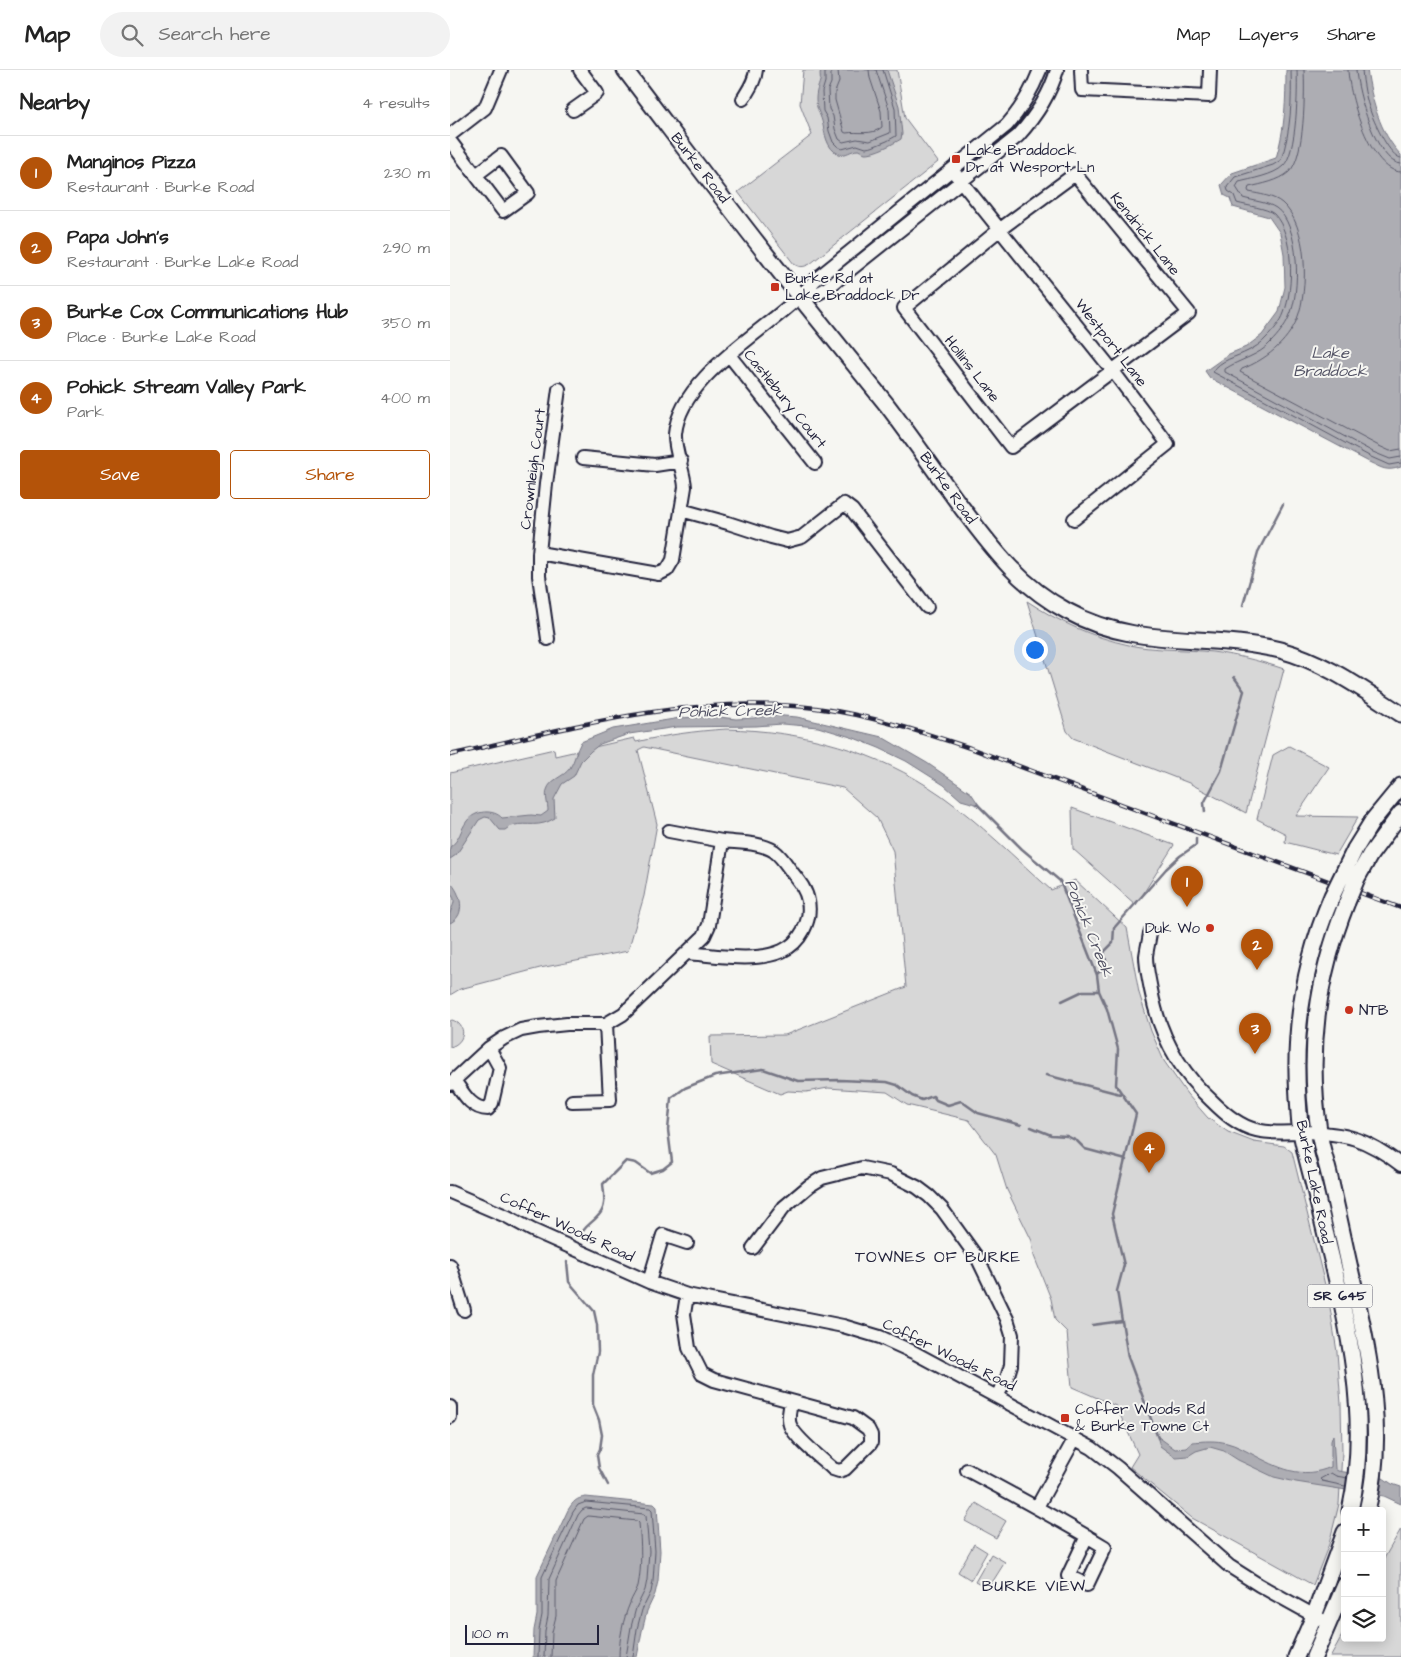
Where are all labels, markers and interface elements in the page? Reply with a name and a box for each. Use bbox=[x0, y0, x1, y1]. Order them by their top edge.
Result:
search box bbox=[100, 12, 450, 57]
text: Map bbox=[25, 18, 70, 52]
icon: search bbox=[118, 21, 146, 49]
text: Search here bbox=[158, 21, 271, 48]
text: Map bbox=[1176, 22, 1210, 47]
text: Layers bbox=[1238, 22, 1299, 47]
text: Share bbox=[1327, 22, 1376, 47]
text: Nearby bbox=[20, 88, 90, 117]
text: 4 results bbox=[362, 92, 430, 114]
street label: Burke Road bbox=[666, 128, 734, 208]
place label: Lake Braddock Dr at Wesport Ln bbox=[966, 140, 1095, 178]
text: Manginos Pizza bbox=[67, 149, 195, 176]
marker: Lake Braddock Dr at Wesport Ln bbox=[950, 153, 962, 165]
text: 1 bbox=[35, 162, 37, 184]
text: 230 m bbox=[384, 162, 430, 184]
text: Restaurant · Burke Road bbox=[67, 176, 254, 198]
street label: Kendrick Lane bbox=[1105, 188, 1185, 280]
text: Papa John's bbox=[67, 224, 169, 251]
text: 2 bbox=[31, 237, 41, 259]
text: 290 m bbox=[383, 237, 430, 259]
text: Restaurant · Burke Lake Road bbox=[67, 251, 298, 273]
place label: Burke Rd at Lake Braddock Dr bbox=[785, 268, 919, 306]
marker: Burke Rd at Lake Braddock Dr bbox=[769, 281, 781, 293]
street label: Westport Lane bbox=[1070, 295, 1152, 391]
text: Burke Cox Communications Hub bbox=[67, 299, 348, 326]
text: 3 bbox=[32, 312, 40, 334]
text: 350 m bbox=[382, 312, 430, 334]
text: Place · Burke Lake Road bbox=[67, 326, 256, 348]
street label: Hollins Lane bbox=[939, 331, 1005, 407]
water label: Lake Braddock bbox=[1293, 342, 1368, 382]
street label: Castlebury Court bbox=[738, 345, 832, 454]
text: Pohick Stream Valley Park bbox=[67, 374, 306, 401]
text: 4 bbox=[31, 387, 41, 409]
text: 400 m bbox=[380, 387, 430, 409]
text: Park bbox=[67, 401, 104, 423]
street label: Crownleigh Court bbox=[515, 407, 552, 531]
street label: Burke Road bbox=[915, 448, 981, 529]
button: Save bbox=[20, 450, 220, 499]
button: Share bbox=[230, 450, 430, 499]
your location bbox=[1022, 637, 1048, 663]
water label: Pohick Creek bbox=[678, 699, 783, 723]
pin: 1 bbox=[1171, 866, 1203, 907]
water label: Pohick Creek bbox=[1059, 876, 1119, 981]
place label: Duk Wo bbox=[1145, 918, 1201, 939]
marker: Duk Wo bbox=[1204, 922, 1216, 934]
pin: 2 bbox=[1241, 929, 1273, 970]
place label: NTB bbox=[1359, 1000, 1389, 1021]
marker: NTB bbox=[1343, 1004, 1355, 1016]
pin: 3 bbox=[1239, 1013, 1271, 1054]
street label: Burke Lake Road bbox=[1291, 1118, 1337, 1246]
pin: 4 bbox=[1133, 1132, 1165, 1173]
street label: Coffer Woods Road bbox=[496, 1187, 638, 1267]
district label: TOWNES OF BURKE bbox=[855, 1246, 1021, 1268]
road number: SR 645 bbox=[1308, 1284, 1372, 1308]
street label: Coffer Woods Road bbox=[879, 1314, 1019, 1397]
place label: Coffer Woods Rd & Burke Towne Ct bbox=[1075, 1399, 1209, 1437]
marker: Coffer Woods Rd & Burke Towne Ct bbox=[1059, 1412, 1071, 1424]
map controls bbox=[1341, 1507, 1386, 1642]
button: + bbox=[1341, 1507, 1386, 1552]
button: − bbox=[1341, 1552, 1386, 1597]
district label: BURKE VIEW bbox=[982, 1575, 1086, 1597]
button: layers bbox=[1341, 1597, 1386, 1642]
scale bar bbox=[465, 1622, 599, 1645]
text: 100 m bbox=[472, 1624, 508, 1644]

